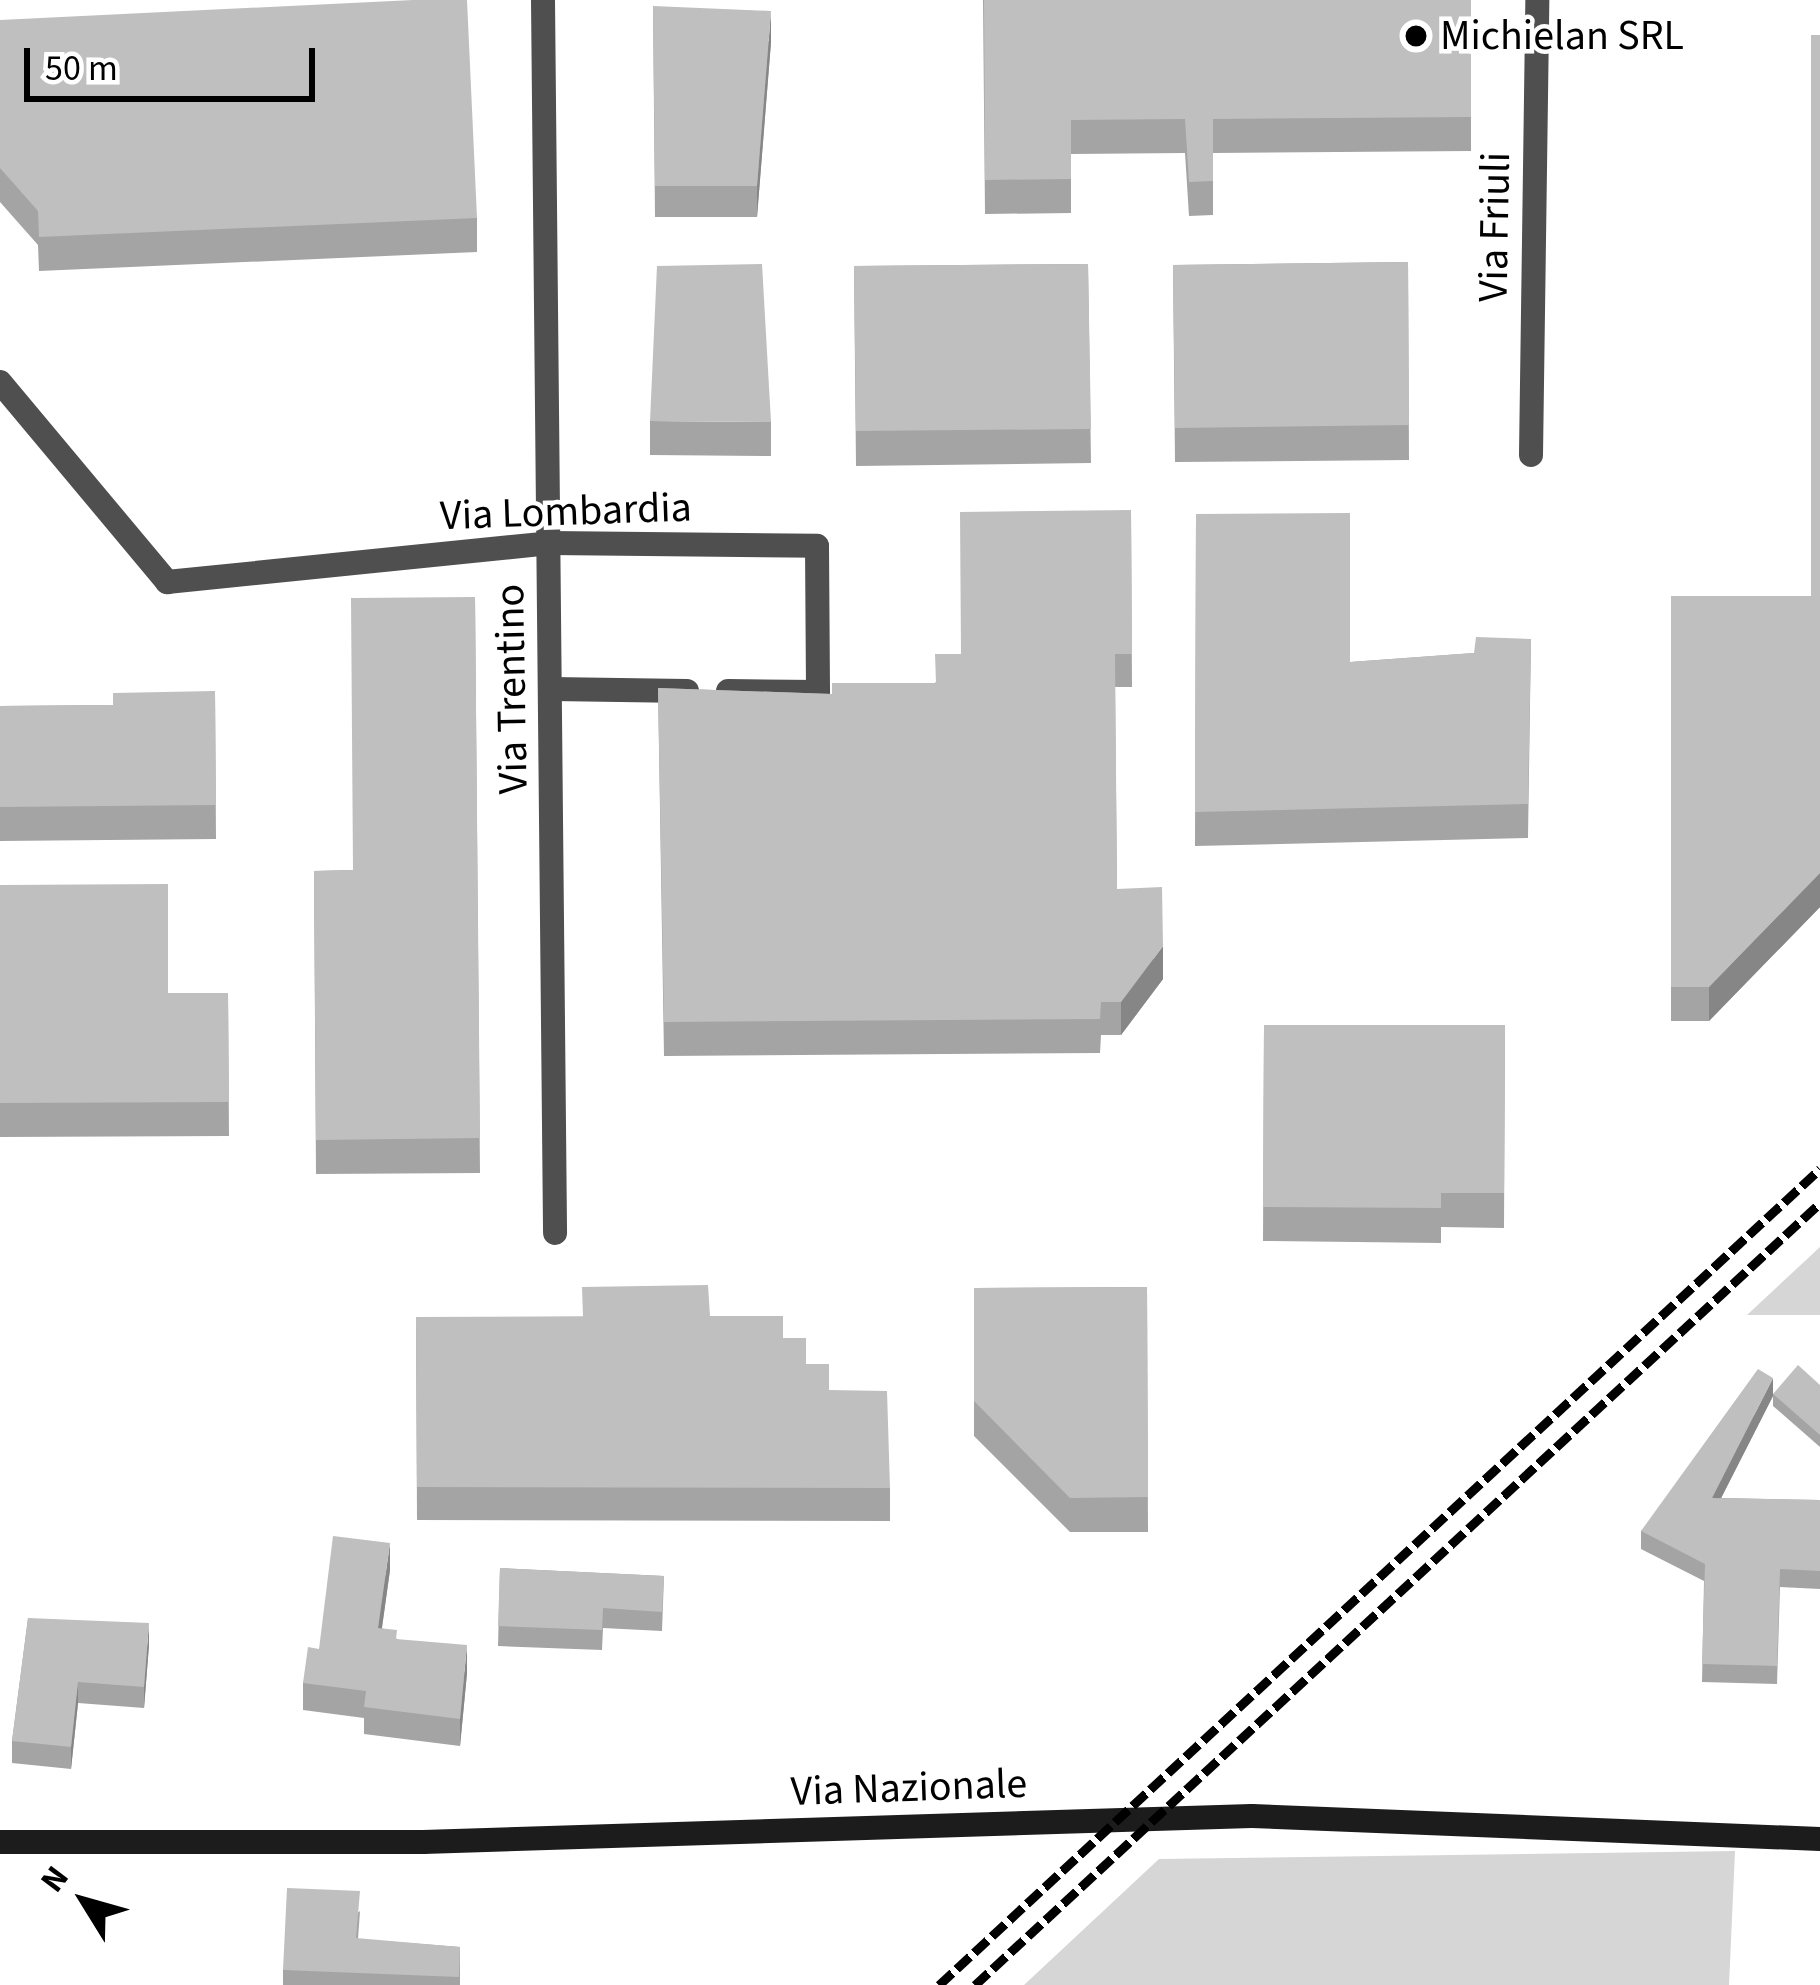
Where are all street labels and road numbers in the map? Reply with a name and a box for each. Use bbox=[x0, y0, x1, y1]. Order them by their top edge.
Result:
street label: Via Friuli bbox=[1468, 151, 1522, 303]
street label: Via Lombardia bbox=[439, 482, 693, 542]
street label: Via Trentino bbox=[485, 583, 539, 795]
street label: Via Nazionale bbox=[790, 1759, 1028, 1817]

